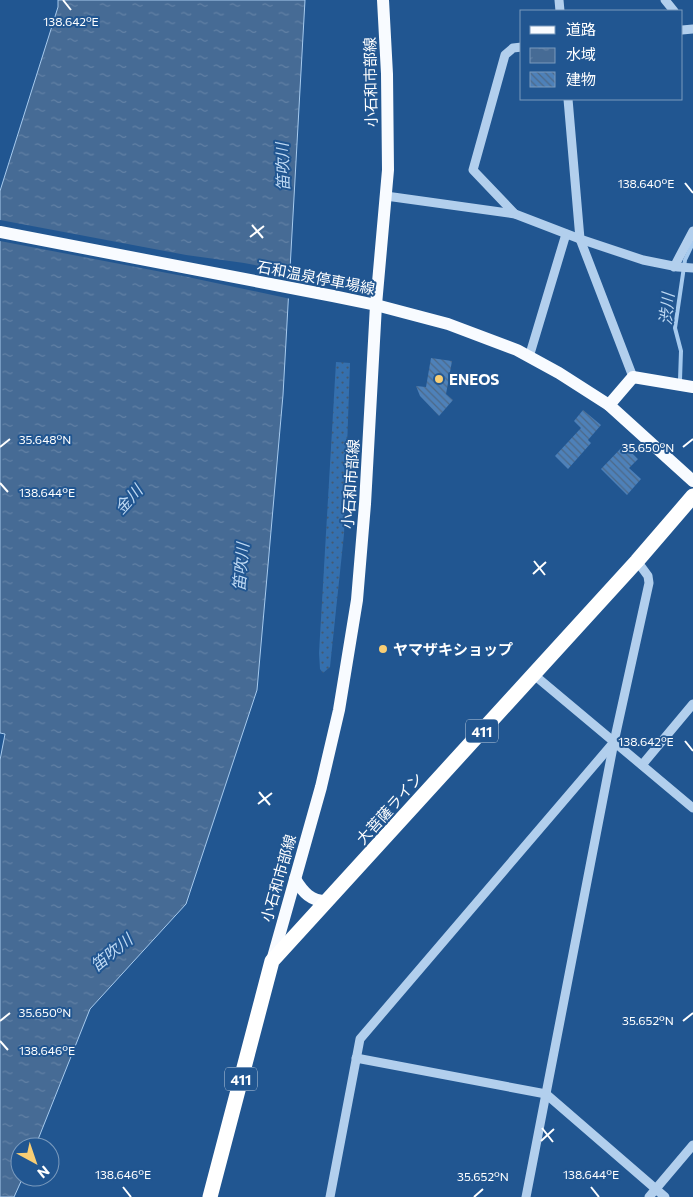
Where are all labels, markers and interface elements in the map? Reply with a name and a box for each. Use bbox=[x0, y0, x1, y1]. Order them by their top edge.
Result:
legend bbox=[520, 10, 683, 100]
text: 138.642°E bbox=[43, 14, 99, 28]
text: 道路 bbox=[566, 20, 596, 38]
street label: 小石和市部線 bbox=[360, 37, 380, 127]
text: 水域 bbox=[566, 45, 596, 63]
text: 建物 bbox=[566, 70, 596, 88]
water label: 笛吹川 bbox=[272, 141, 292, 191]
text: 138.640°E bbox=[618, 176, 674, 190]
street label: 石和温泉停車場線 bbox=[255, 257, 377, 297]
water label: 渋川 bbox=[655, 290, 677, 326]
place label: ENEOS bbox=[449, 370, 499, 388]
marker: ENEOS bbox=[433, 373, 445, 385]
text: 35.648°N bbox=[19, 432, 71, 446]
street label: 小石和市部線 bbox=[338, 438, 362, 530]
text: 35.650°N bbox=[622, 440, 674, 454]
water label: 金川 bbox=[110, 479, 147, 517]
text: 138.644°E bbox=[19, 485, 75, 499]
water label: 笛吹川 bbox=[228, 540, 252, 592]
place label: ヤマザキショップ bbox=[393, 640, 513, 658]
marker: ヤマザキショップ bbox=[377, 643, 389, 655]
road number: 411 bbox=[466, 719, 498, 742]
text: 138.642°E bbox=[618, 734, 674, 748]
street label: 大菩薩ライン bbox=[352, 769, 426, 847]
street label: 小石和市部線 bbox=[257, 832, 299, 924]
water label: 笛吹川 bbox=[86, 928, 137, 974]
text: 35.650°N bbox=[19, 1005, 71, 1019]
text: 35.652°N bbox=[622, 1013, 674, 1027]
text: 138.646°E bbox=[19, 1043, 75, 1057]
road number: 411 bbox=[225, 1068, 257, 1090]
north arrow bbox=[10, 1137, 60, 1187]
text: N bbox=[34, 1162, 53, 1182]
text: 138.646°E bbox=[95, 1167, 151, 1181]
text: 138.644°E bbox=[563, 1167, 619, 1181]
text: 35.652°N bbox=[457, 1169, 509, 1183]

